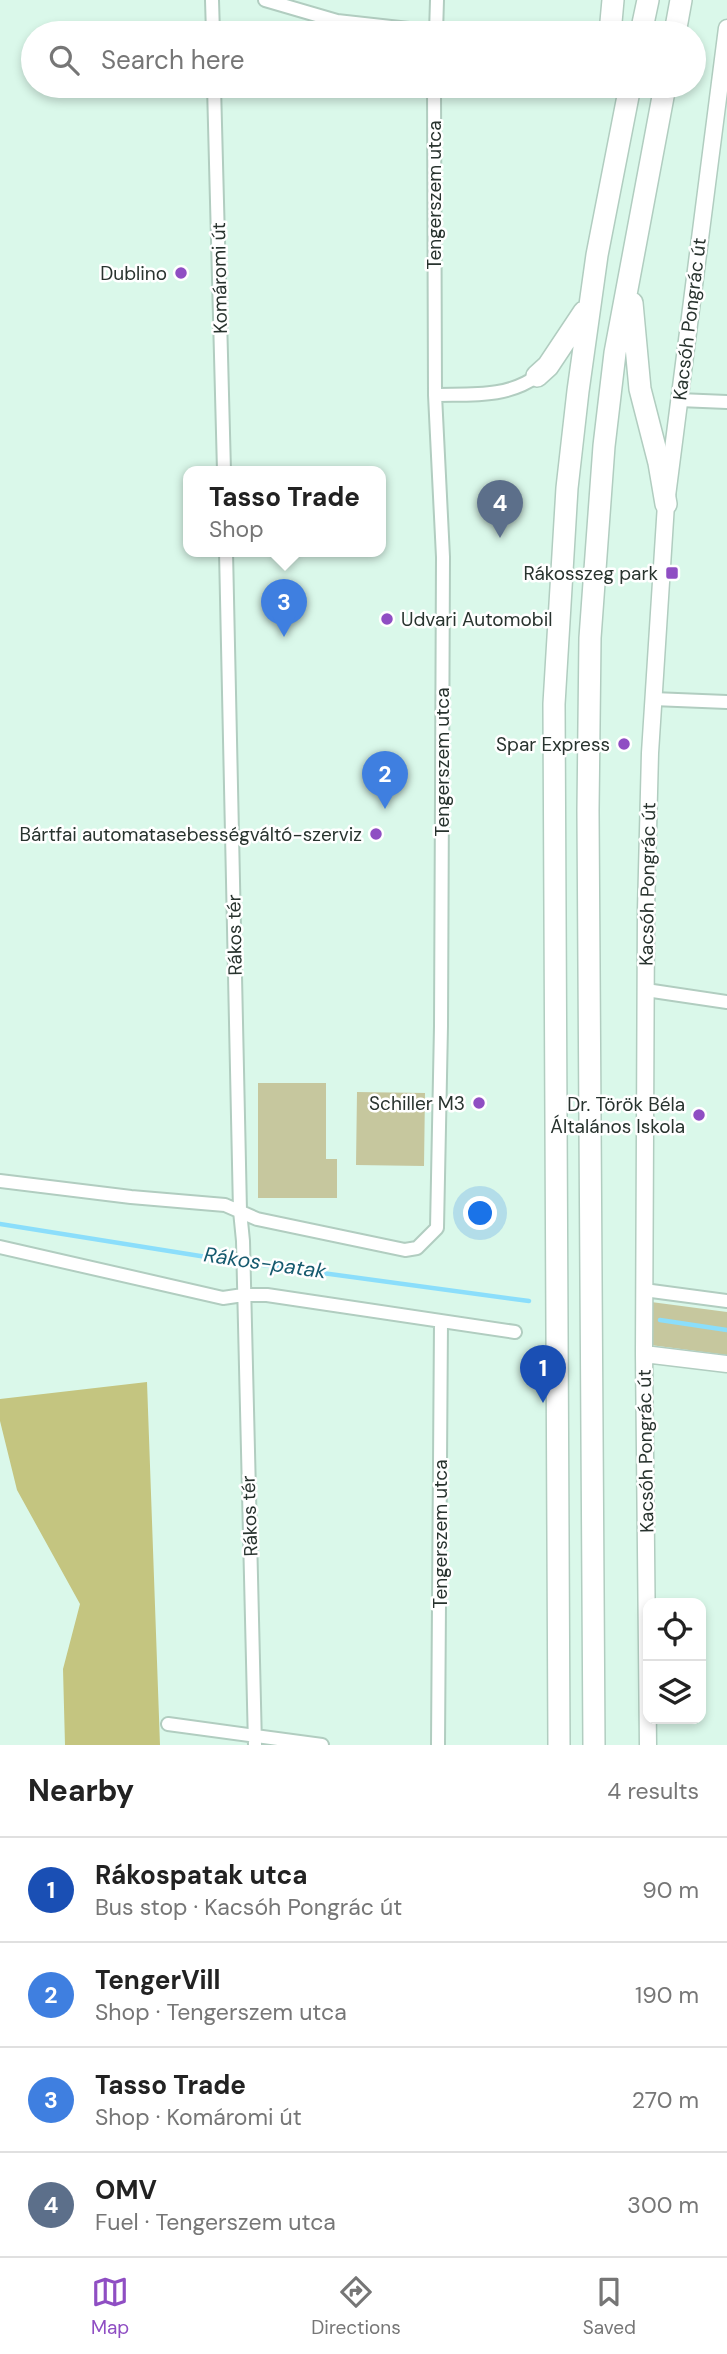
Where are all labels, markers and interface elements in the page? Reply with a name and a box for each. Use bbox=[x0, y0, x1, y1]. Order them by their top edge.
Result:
search box bbox=[21, 21, 706, 98]
icon: search bbox=[45, 41, 83, 79]
text: Search here bbox=[101, 43, 244, 77]
street label: Tengerszem utca bbox=[422, 121, 447, 269]
street label: Komáromi út bbox=[206, 222, 233, 334]
street label: Kacsóh Pongrác út bbox=[667, 236, 712, 402]
place label: Dublino bbox=[100, 261, 167, 286]
marker: Dublino bbox=[173, 265, 189, 281]
popup bbox=[183, 466, 386, 557]
text: Tasso Trade bbox=[209, 480, 360, 514]
pin: 4 bbox=[477, 480, 523, 538]
text: Shop bbox=[209, 514, 264, 544]
place label: Rákosszeg park bbox=[523, 561, 658, 586]
marker: Rákosszeg park bbox=[664, 565, 680, 581]
pin: 3 bbox=[261, 579, 307, 637]
place label: Udvari Automobil bbox=[401, 607, 553, 632]
marker: Udvari Automobil bbox=[379, 611, 395, 627]
street label: Tengerszem utca bbox=[430, 688, 455, 836]
place label: Spar Express bbox=[496, 732, 610, 757]
marker: Spar Express bbox=[616, 736, 632, 752]
pin: 2 bbox=[362, 751, 408, 809]
street label: Kacsóh Pongrác út bbox=[634, 802, 661, 966]
place label: Bártfai automatasebességváltó-szerviz bbox=[20, 822, 362, 847]
marker: Bártfai automatasebességváltó-szerviz bbox=[368, 826, 384, 842]
street label: Rákos tér bbox=[221, 894, 248, 976]
place label: Schiller M3 bbox=[369, 1091, 465, 1116]
place label: Dr. Török Béla Általános Iskola bbox=[550, 1092, 685, 1139]
marker: Schiller M3 bbox=[471, 1095, 487, 1111]
marker: Dr. Török Béla Általános Iskola bbox=[691, 1107, 707, 1123]
your location bbox=[463, 1196, 497, 1230]
water label: Rákos-patak bbox=[202, 1241, 328, 1285]
pin: 1 bbox=[520, 1345, 566, 1403]
street label: Kacsóh Pongrác út bbox=[632, 1369, 659, 1533]
street label: Tengerszem utca bbox=[428, 1460, 453, 1608]
street label: Rákos tér bbox=[236, 1475, 263, 1557]
map controls bbox=[643, 1598, 706, 1724]
button: locate bbox=[643, 1598, 706, 1661]
button: layers bbox=[643, 1661, 706, 1724]
text: Nearby bbox=[28, 1771, 134, 1810]
text: 4 results bbox=[607, 1776, 699, 1806]
text: Rákospatak utca bbox=[95, 1858, 307, 1892]
text: 1 bbox=[47, 1875, 55, 1905]
text: 90 m bbox=[642, 1875, 699, 1905]
text: Bus stop · Kacsóh Pongrác út bbox=[95, 1892, 402, 1922]
text: TengerVill bbox=[95, 1963, 221, 1997]
text: 2 bbox=[44, 1980, 58, 2010]
text: 190 m bbox=[635, 1980, 699, 2010]
text: Shop · Tengerszem utca bbox=[95, 1997, 347, 2027]
text: Tasso Trade bbox=[95, 2068, 246, 2102]
text: 3 bbox=[44, 2085, 58, 2115]
text: 270 m bbox=[632, 2085, 699, 2115]
text: Shop · Komáromi út bbox=[95, 2102, 302, 2132]
text: OMV bbox=[95, 2173, 157, 2207]
text: 4 bbox=[44, 2190, 58, 2220]
text: 300 m bbox=[627, 2190, 699, 2220]
text: Fuel · Tengerszem utca bbox=[95, 2207, 336, 2237]
tab: Map bbox=[91, 2273, 129, 2340]
tab: Directions bbox=[311, 2273, 401, 2340]
tab: Saved bbox=[583, 2273, 636, 2340]

